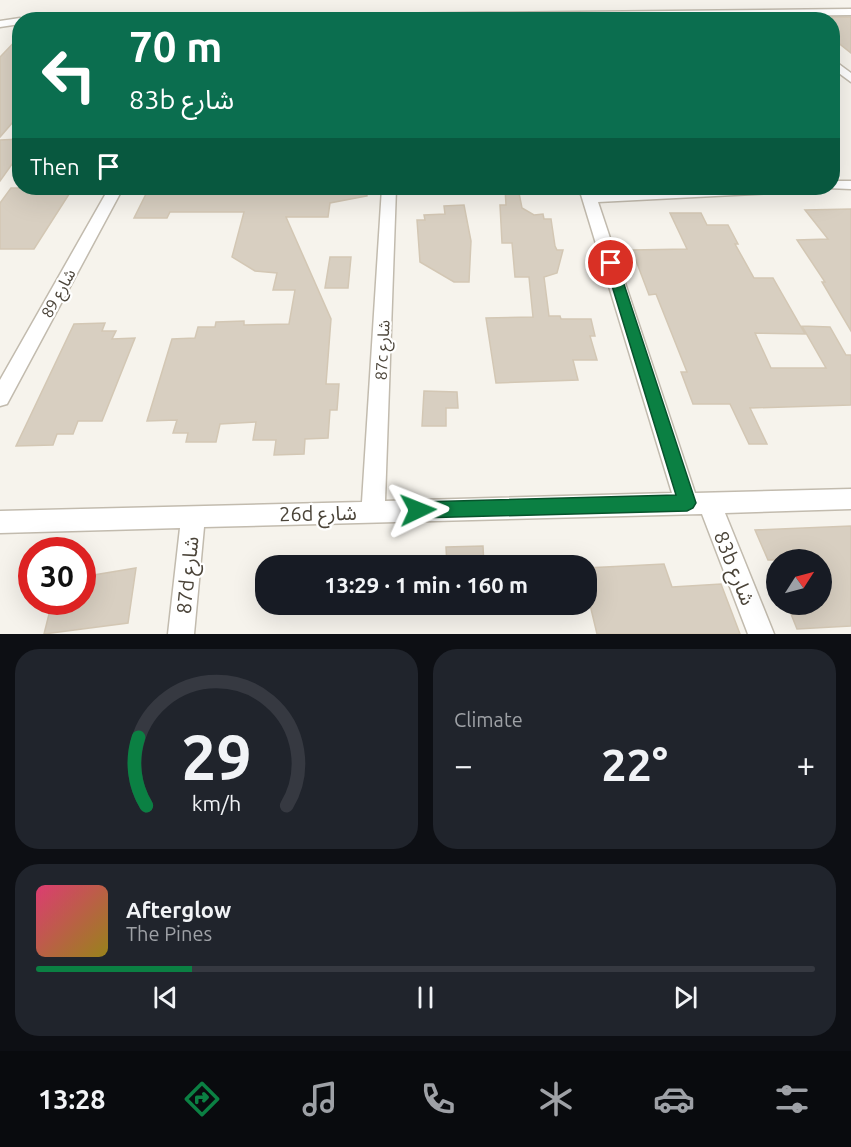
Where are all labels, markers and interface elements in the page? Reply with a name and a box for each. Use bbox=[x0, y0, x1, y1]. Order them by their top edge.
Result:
text: 70 m bbox=[129, 23, 223, 70]
icon: left bbox=[30, 36, 108, 114]
text: 83b شارع bbox=[129, 84, 234, 114]
icon: arrive bbox=[92, 150, 125, 183]
text: Then bbox=[30, 154, 80, 179]
pin bbox=[585, 237, 636, 288]
icon: arrive bbox=[594, 246, 627, 279]
street label: شارع 89 bbox=[37, 265, 82, 322]
street label: 87c شارع bbox=[371, 319, 397, 381]
position arrow bbox=[386, 478, 450, 542]
street label: 26d شارع bbox=[279, 501, 357, 529]
street label: 83b شارع bbox=[706, 528, 760, 610]
street label: 87d شارع bbox=[171, 535, 206, 615]
speed limit sign: 30 bbox=[18, 537, 96, 615]
north arrow bbox=[766, 549, 832, 615]
map controls bbox=[766, 549, 832, 615]
text: 13:29 · 1 min · 160 m bbox=[324, 572, 528, 597]
text: Climate bbox=[454, 708, 523, 731]
text: 29 bbox=[181, 722, 252, 792]
text: 22° bbox=[601, 739, 668, 790]
text: − bbox=[454, 746, 473, 783]
text: + bbox=[796, 746, 815, 783]
text: km/h bbox=[192, 791, 241, 815]
text: Afterglow bbox=[126, 897, 231, 922]
text: The Pines bbox=[126, 922, 212, 945]
icon: previous bbox=[149, 981, 182, 1014]
icon: pause bbox=[409, 981, 442, 1014]
icon: next bbox=[669, 981, 702, 1014]
icon: directions bbox=[181, 1078, 223, 1120]
icon: music bbox=[299, 1078, 341, 1120]
icon: phone bbox=[417, 1078, 459, 1120]
icon: climate bbox=[535, 1078, 577, 1120]
icon: car bbox=[653, 1078, 695, 1120]
icon: filters bbox=[771, 1078, 813, 1120]
text: 13:28 bbox=[38, 1084, 106, 1114]

